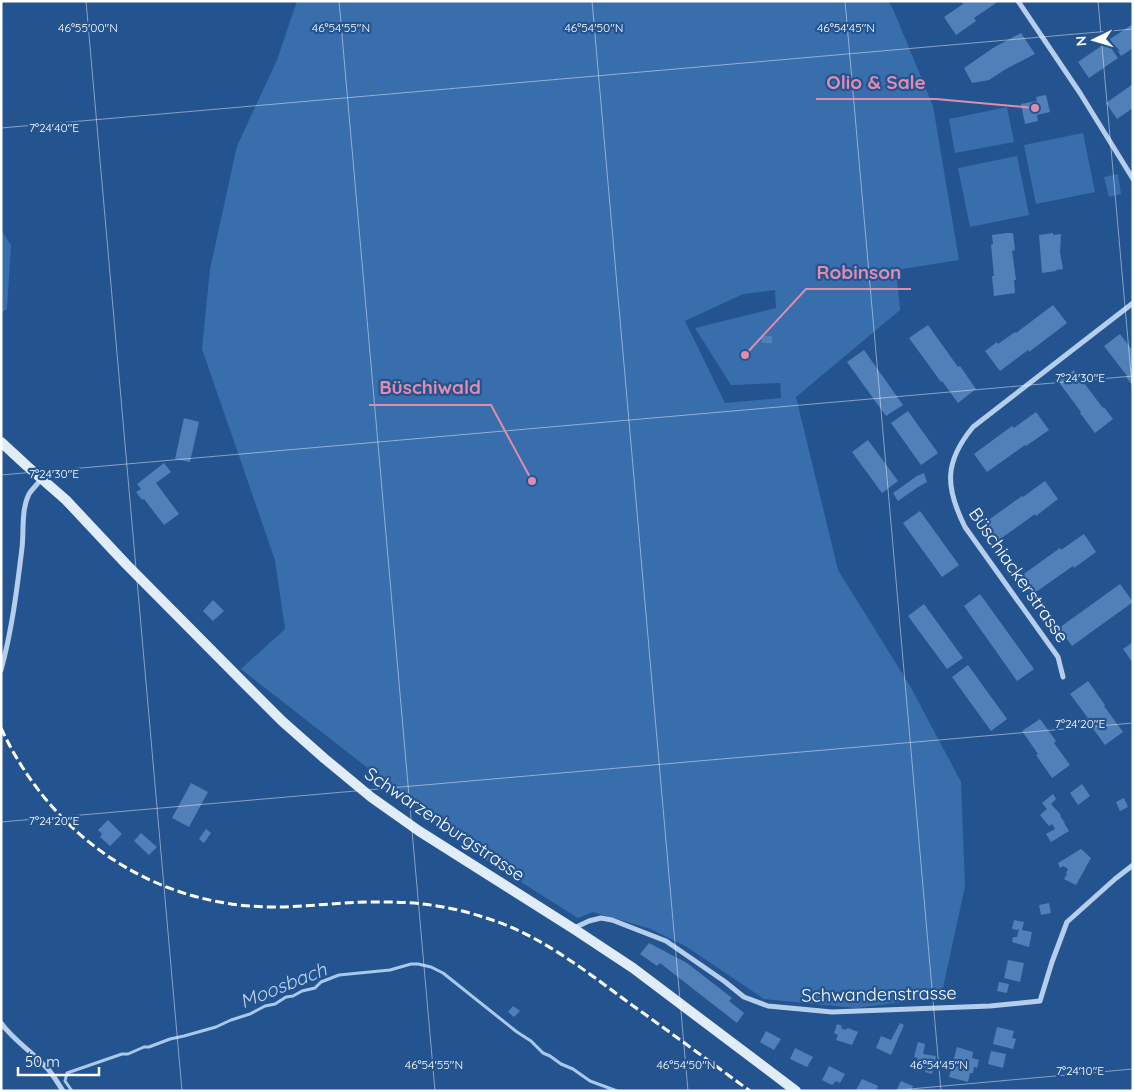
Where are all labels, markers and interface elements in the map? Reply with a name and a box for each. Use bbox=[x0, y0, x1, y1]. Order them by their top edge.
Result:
north arrow bbox=[1069, 15, 1119, 65]
text: 46°55'00"N bbox=[58, 20, 118, 35]
text: 46°54'55"N bbox=[312, 20, 370, 35]
text: 46°54'50"N bbox=[565, 20, 623, 35]
text: 46°54'45"N bbox=[817, 20, 875, 35]
text: N bbox=[1072, 35, 1090, 47]
callout: Olio & Sale bbox=[816, 65, 936, 99]
text: Olio & Sale bbox=[826, 70, 926, 94]
text: 7°24'40"E bbox=[29, 120, 79, 135]
callout: Robinson bbox=[806, 255, 911, 289]
text: Robinson bbox=[817, 260, 901, 284]
text: 7°24'30"E bbox=[1055, 370, 1105, 385]
callout: Büschiwald bbox=[369, 371, 491, 405]
text: Büschiwald bbox=[379, 375, 481, 399]
text: 7°24'30"E bbox=[29, 466, 79, 481]
street label: Büschiackerstrasse bbox=[964, 503, 1074, 647]
text: 7°24'20"E bbox=[1055, 716, 1105, 731]
street label: Schwarzenburgstrasse bbox=[361, 762, 529, 886]
text: 7°24'20"E bbox=[29, 813, 79, 828]
water label: Moosbach bbox=[236, 956, 331, 1013]
street label: Schwandenstrasse bbox=[801, 981, 957, 1007]
scale bar bbox=[18, 1044, 99, 1076]
text: 50 m bbox=[25, 1052, 60, 1071]
text: 46°54'55"N bbox=[405, 1057, 463, 1072]
text: 46°54'50"N bbox=[657, 1057, 715, 1072]
text: 46°54'45"N bbox=[910, 1057, 968, 1072]
text: 7°24'10"E bbox=[1056, 1063, 1104, 1078]

